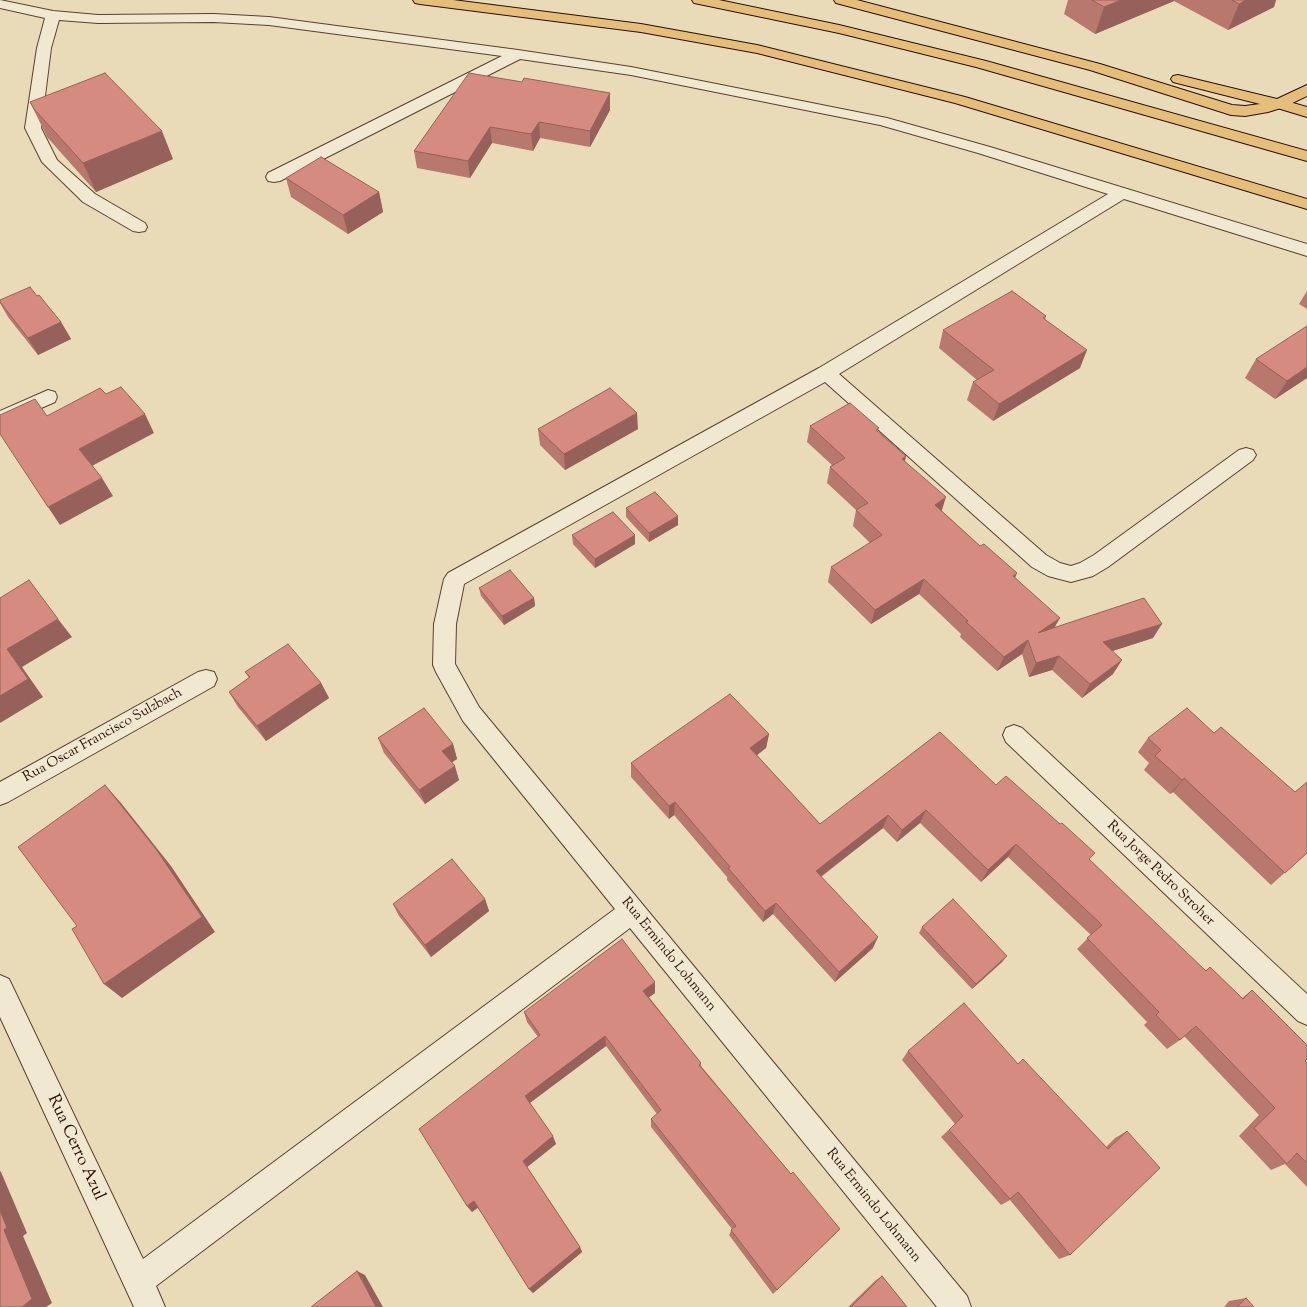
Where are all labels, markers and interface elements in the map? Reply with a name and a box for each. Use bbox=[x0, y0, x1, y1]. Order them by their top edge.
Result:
street label: Rua Oscar Francisco Sulzbach bbox=[20, 685, 186, 787]
street label: Rua Jorge Pedro Stroher bbox=[1102, 818, 1218, 930]
street label: Rua Ermindo Lohmann bbox=[617, 895, 719, 1015]
street label: Rua Cerro Azul bbox=[42, 1092, 108, 1204]
street label: Rua Ermindo Lohmann bbox=[822, 1146, 924, 1266]

